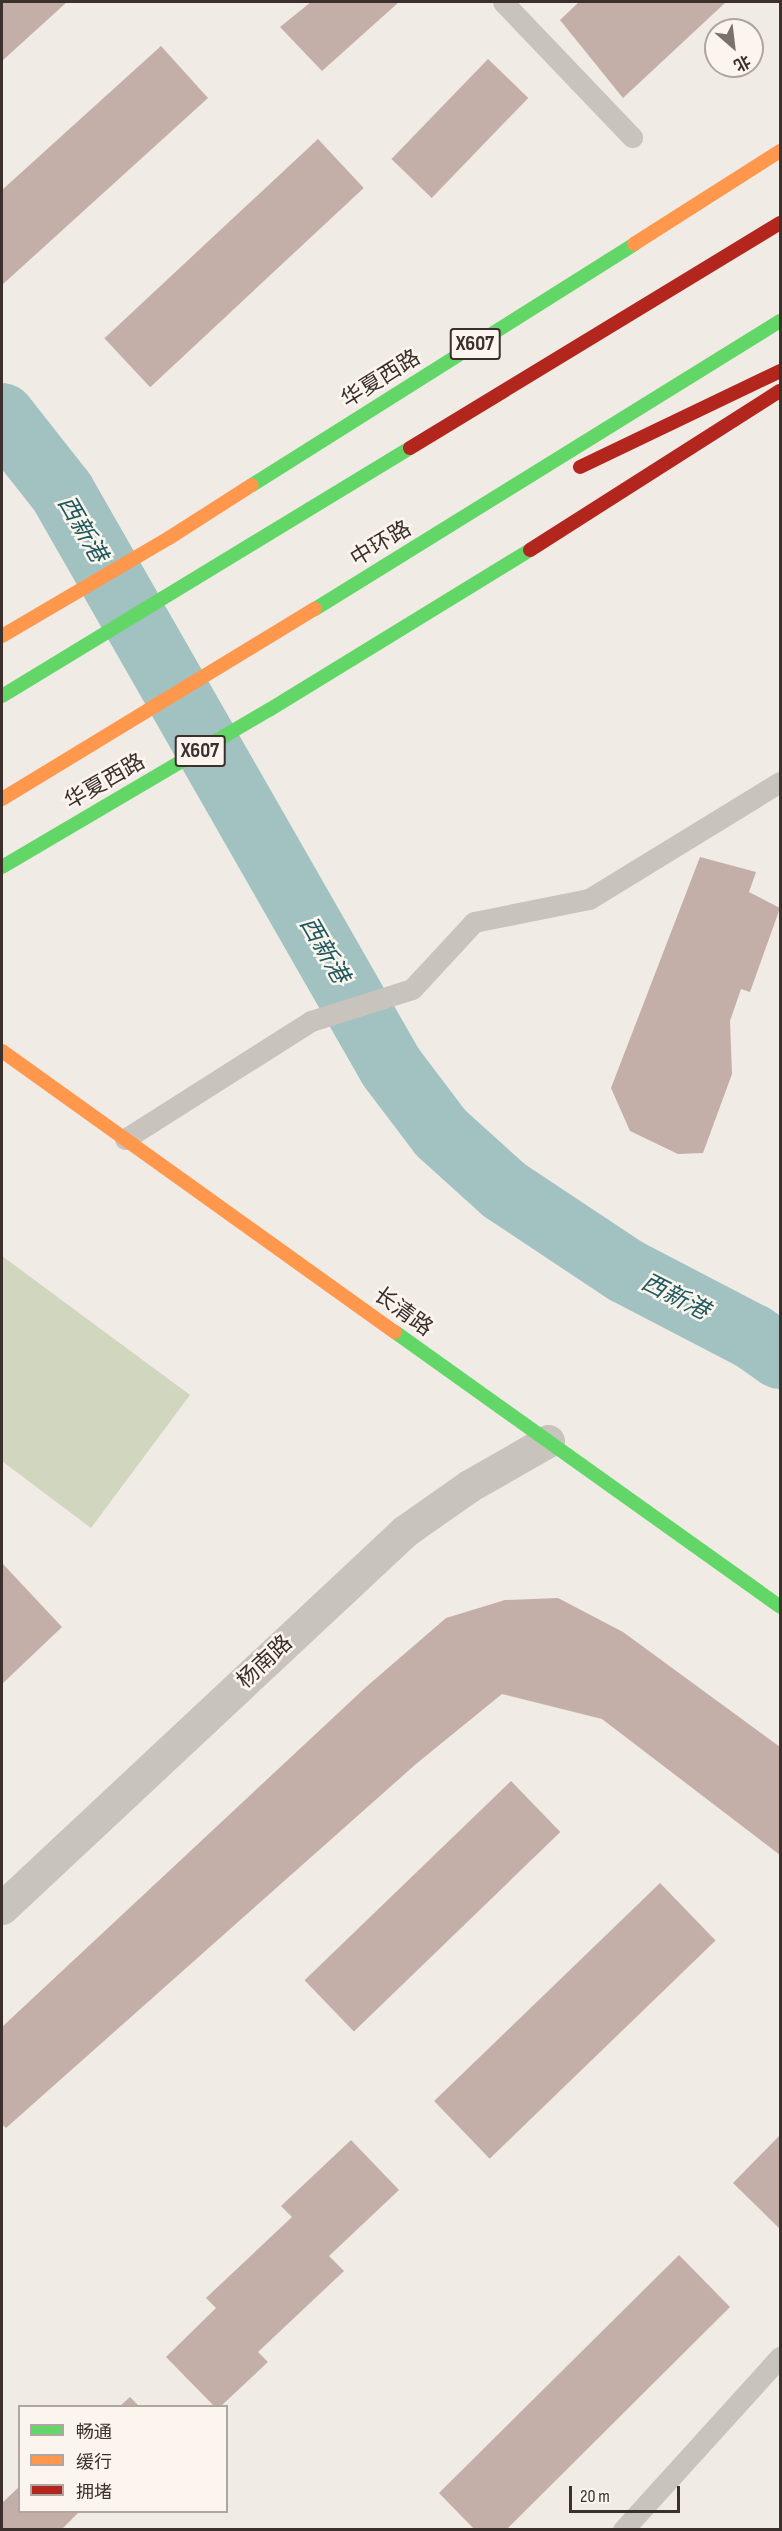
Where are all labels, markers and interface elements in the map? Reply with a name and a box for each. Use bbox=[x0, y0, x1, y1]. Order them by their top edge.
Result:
north arrow bbox=[704, 18, 764, 78]
text: 北 bbox=[730, 50, 753, 75]
road number: X607 bbox=[450, 326, 500, 362]
street label: 华夏西路 bbox=[337, 344, 425, 414]
water label: 西新港 bbox=[52, 491, 112, 567]
street label: 中环路 bbox=[346, 516, 416, 572]
road number: X607 bbox=[174, 733, 226, 769]
street label: 华夏西路 bbox=[60, 749, 150, 815]
water label: 西新港 bbox=[294, 912, 354, 988]
water label: 西新港 bbox=[636, 1268, 714, 1326]
street label: 长清路 bbox=[369, 1282, 437, 1342]
street label: 杨南路 bbox=[232, 1630, 298, 1694]
legend bbox=[18, 2405, 228, 2513]
text: 畅通 bbox=[76, 2422, 112, 2443]
text: 缓行 bbox=[76, 2452, 112, 2473]
scale bar bbox=[572, 2474, 683, 2512]
text: 拥堵 bbox=[76, 2482, 112, 2503]
text: 20 m bbox=[580, 2486, 610, 2507]

